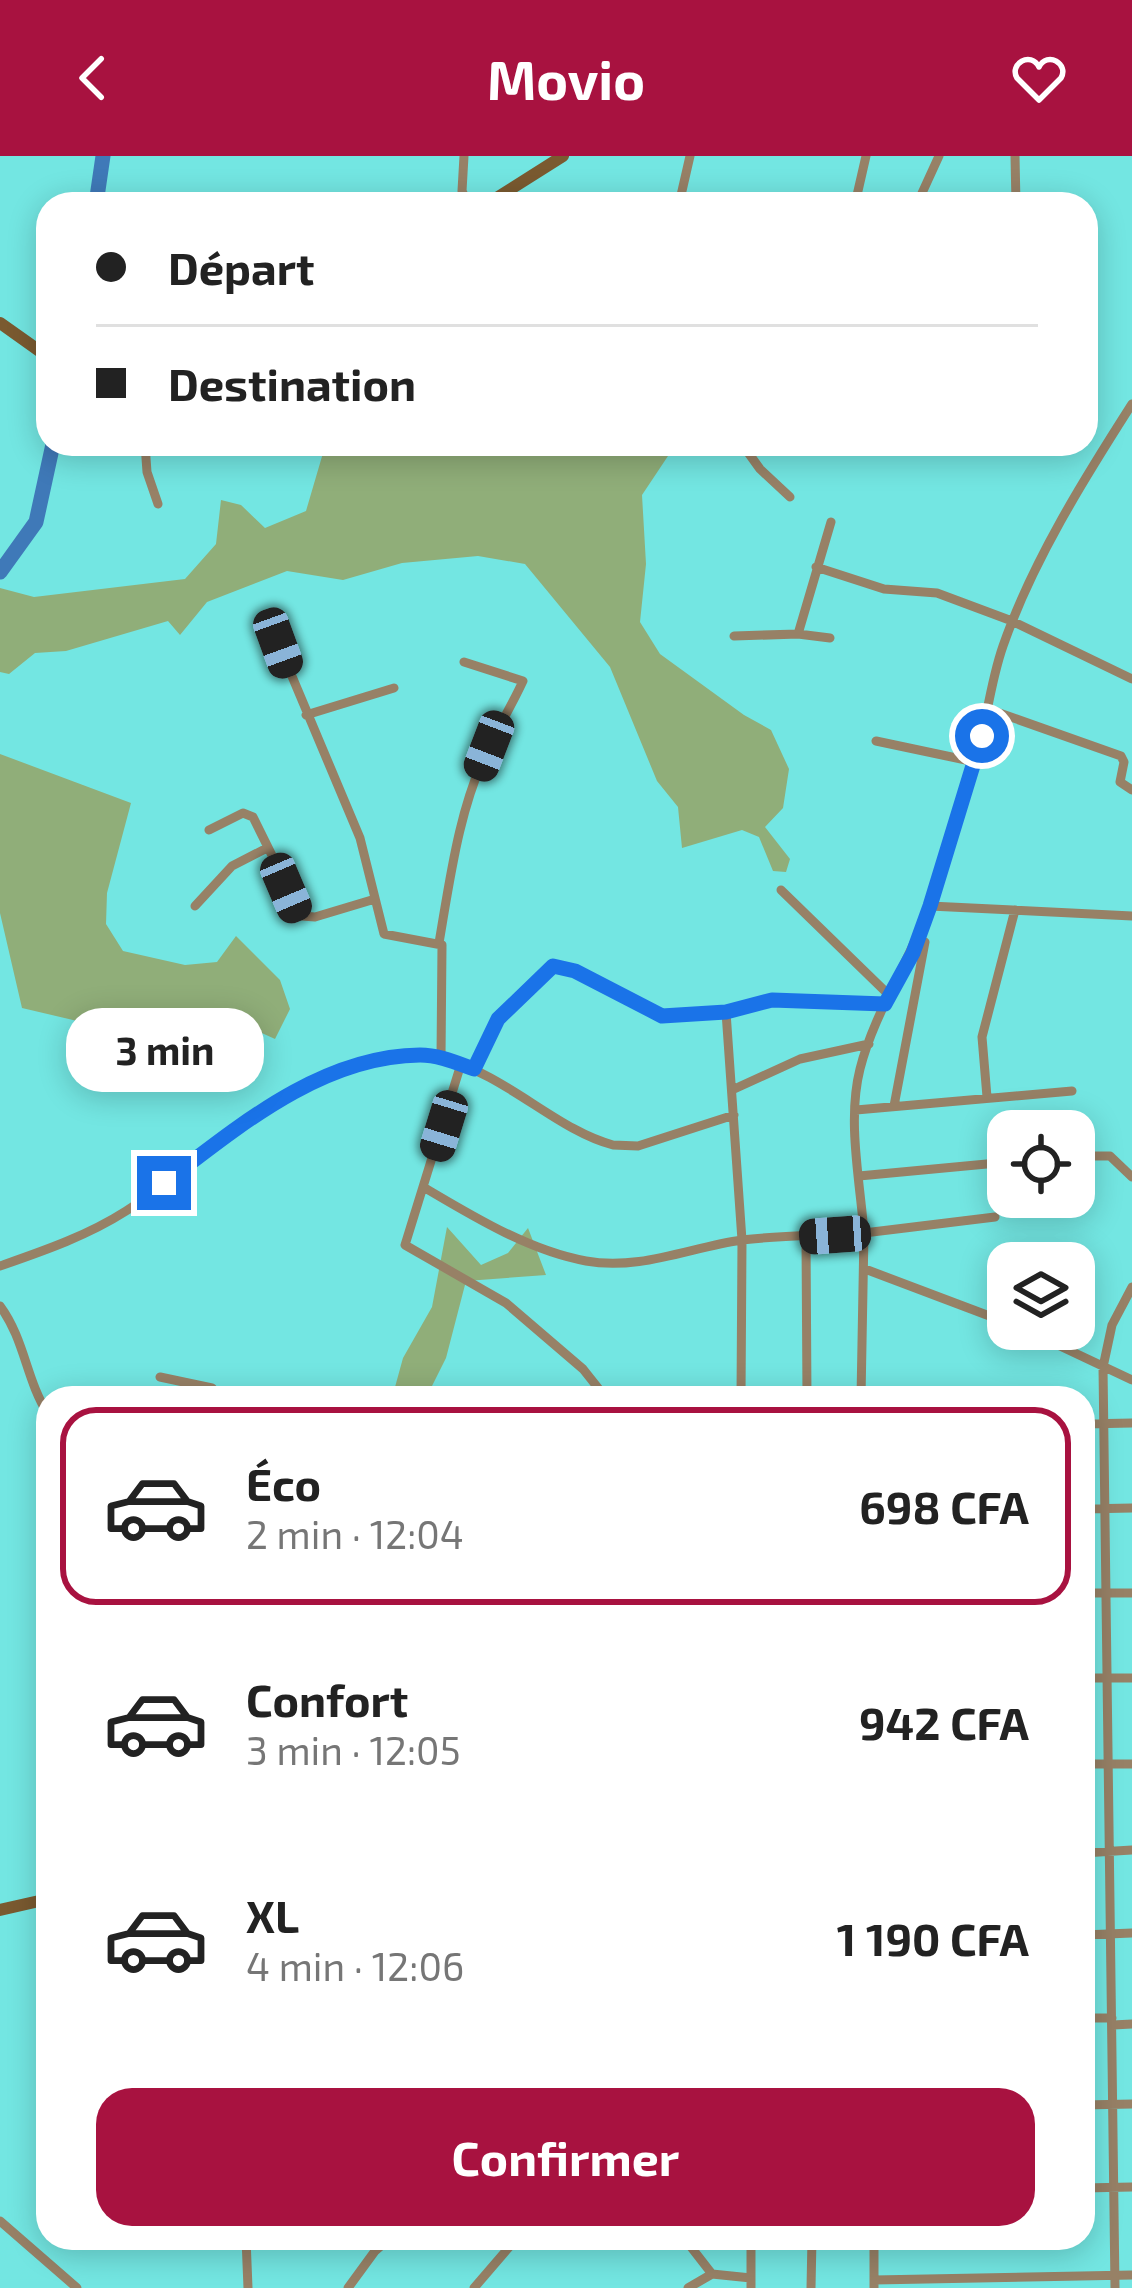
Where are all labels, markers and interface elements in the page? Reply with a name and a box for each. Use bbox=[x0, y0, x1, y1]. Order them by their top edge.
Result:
icon: back bbox=[60, 45, 126, 111]
icon: heart bbox=[1006, 45, 1072, 111]
text: Movio bbox=[487, 46, 645, 111]
text: Départ bbox=[168, 240, 314, 294]
text: Destination bbox=[168, 356, 416, 410]
car bbox=[249, 603, 307, 683]
car bbox=[459, 706, 519, 786]
route start bbox=[955, 709, 1009, 763]
car bbox=[255, 848, 317, 928]
callout: 3 min bbox=[65, 1009, 263, 1093]
text: 3 min bbox=[115, 1026, 215, 1073]
car bbox=[416, 1086, 472, 1166]
map controls bbox=[987, 1110, 1095, 1350]
button: locate bbox=[987, 1110, 1095, 1218]
route end bbox=[137, 1156, 191, 1210]
car bbox=[798, 1215, 872, 1255]
button: layers bbox=[987, 1242, 1095, 1350]
icon: car bbox=[102, 1452, 210, 1560]
text: Éco bbox=[246, 1456, 321, 1510]
text: 698 CFA bbox=[859, 1479, 1029, 1533]
text: 2 min · 12:04 bbox=[246, 1510, 464, 1557]
icon: car bbox=[102, 1668, 210, 1776]
text: Confort bbox=[246, 1672, 408, 1726]
text: 942 CFA bbox=[859, 1695, 1029, 1749]
text: 3 min · 12:05 bbox=[246, 1726, 461, 1773]
icon: car bbox=[102, 1884, 210, 1992]
text: XL bbox=[246, 1888, 299, 1942]
text: 1 190 CFA bbox=[837, 1911, 1029, 1965]
text: 4 min · 12:06 bbox=[246, 1942, 464, 1989]
button: Confirmer bbox=[96, 2088, 1035, 2226]

